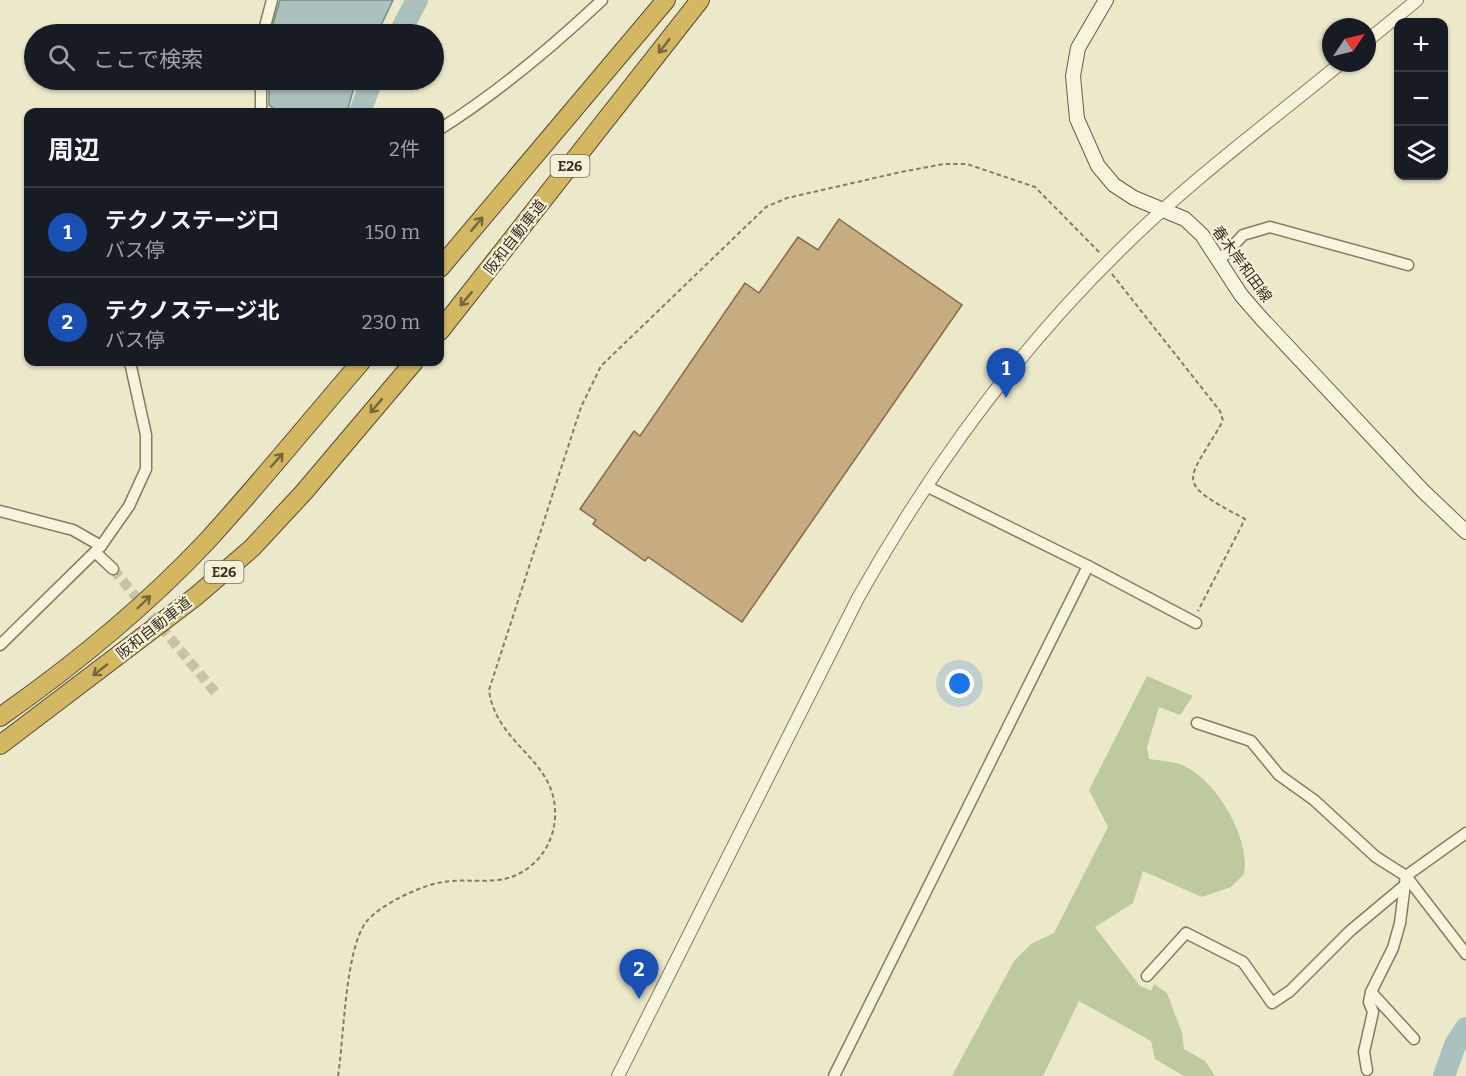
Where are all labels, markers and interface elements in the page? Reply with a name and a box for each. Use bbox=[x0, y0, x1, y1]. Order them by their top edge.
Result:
north arrow bbox=[1322, 18, 1376, 72]
map controls bbox=[1394, 18, 1448, 180]
button: + bbox=[1394, 18, 1448, 72]
search box bbox=[24, 24, 444, 90]
one-way arrow bbox=[658, 38, 671, 54]
icon: search bbox=[45, 41, 78, 74]
text: ここで検索 bbox=[93, 46, 203, 73]
button: − bbox=[1394, 72, 1448, 126]
button: layers bbox=[1394, 126, 1448, 180]
text: 周辺 bbox=[48, 135, 100, 166]
text: 2件 bbox=[389, 137, 420, 161]
road number: E26 bbox=[550, 155, 590, 177]
street label: 阪和自動車道 bbox=[480, 196, 550, 278]
text: テクノステージ口 bbox=[105, 207, 279, 234]
one-way arrow bbox=[470, 217, 484, 232]
text: 1 bbox=[63, 220, 72, 244]
text: 150 m bbox=[365, 220, 420, 244]
street label: 春木岸和田線 bbox=[1208, 222, 1276, 306]
text: バス停 bbox=[105, 238, 165, 262]
one-way arrow bbox=[460, 291, 473, 307]
text: テクノステージ北 bbox=[105, 297, 279, 324]
text: 2 bbox=[62, 310, 73, 334]
text: 230 m bbox=[362, 310, 420, 334]
text: バス停 bbox=[105, 328, 165, 352]
pin: 1 bbox=[986, 348, 1026, 398]
one-way arrow bbox=[369, 398, 383, 413]
one-way arrow bbox=[270, 453, 284, 468]
road number: E26 bbox=[204, 561, 244, 583]
street label: 阪和自動車道 bbox=[113, 593, 195, 663]
one-way arrow bbox=[136, 595, 151, 609]
one-way arrow bbox=[92, 664, 108, 677]
your location bbox=[945, 669, 974, 698]
pin: 2 bbox=[620, 950, 658, 999]

